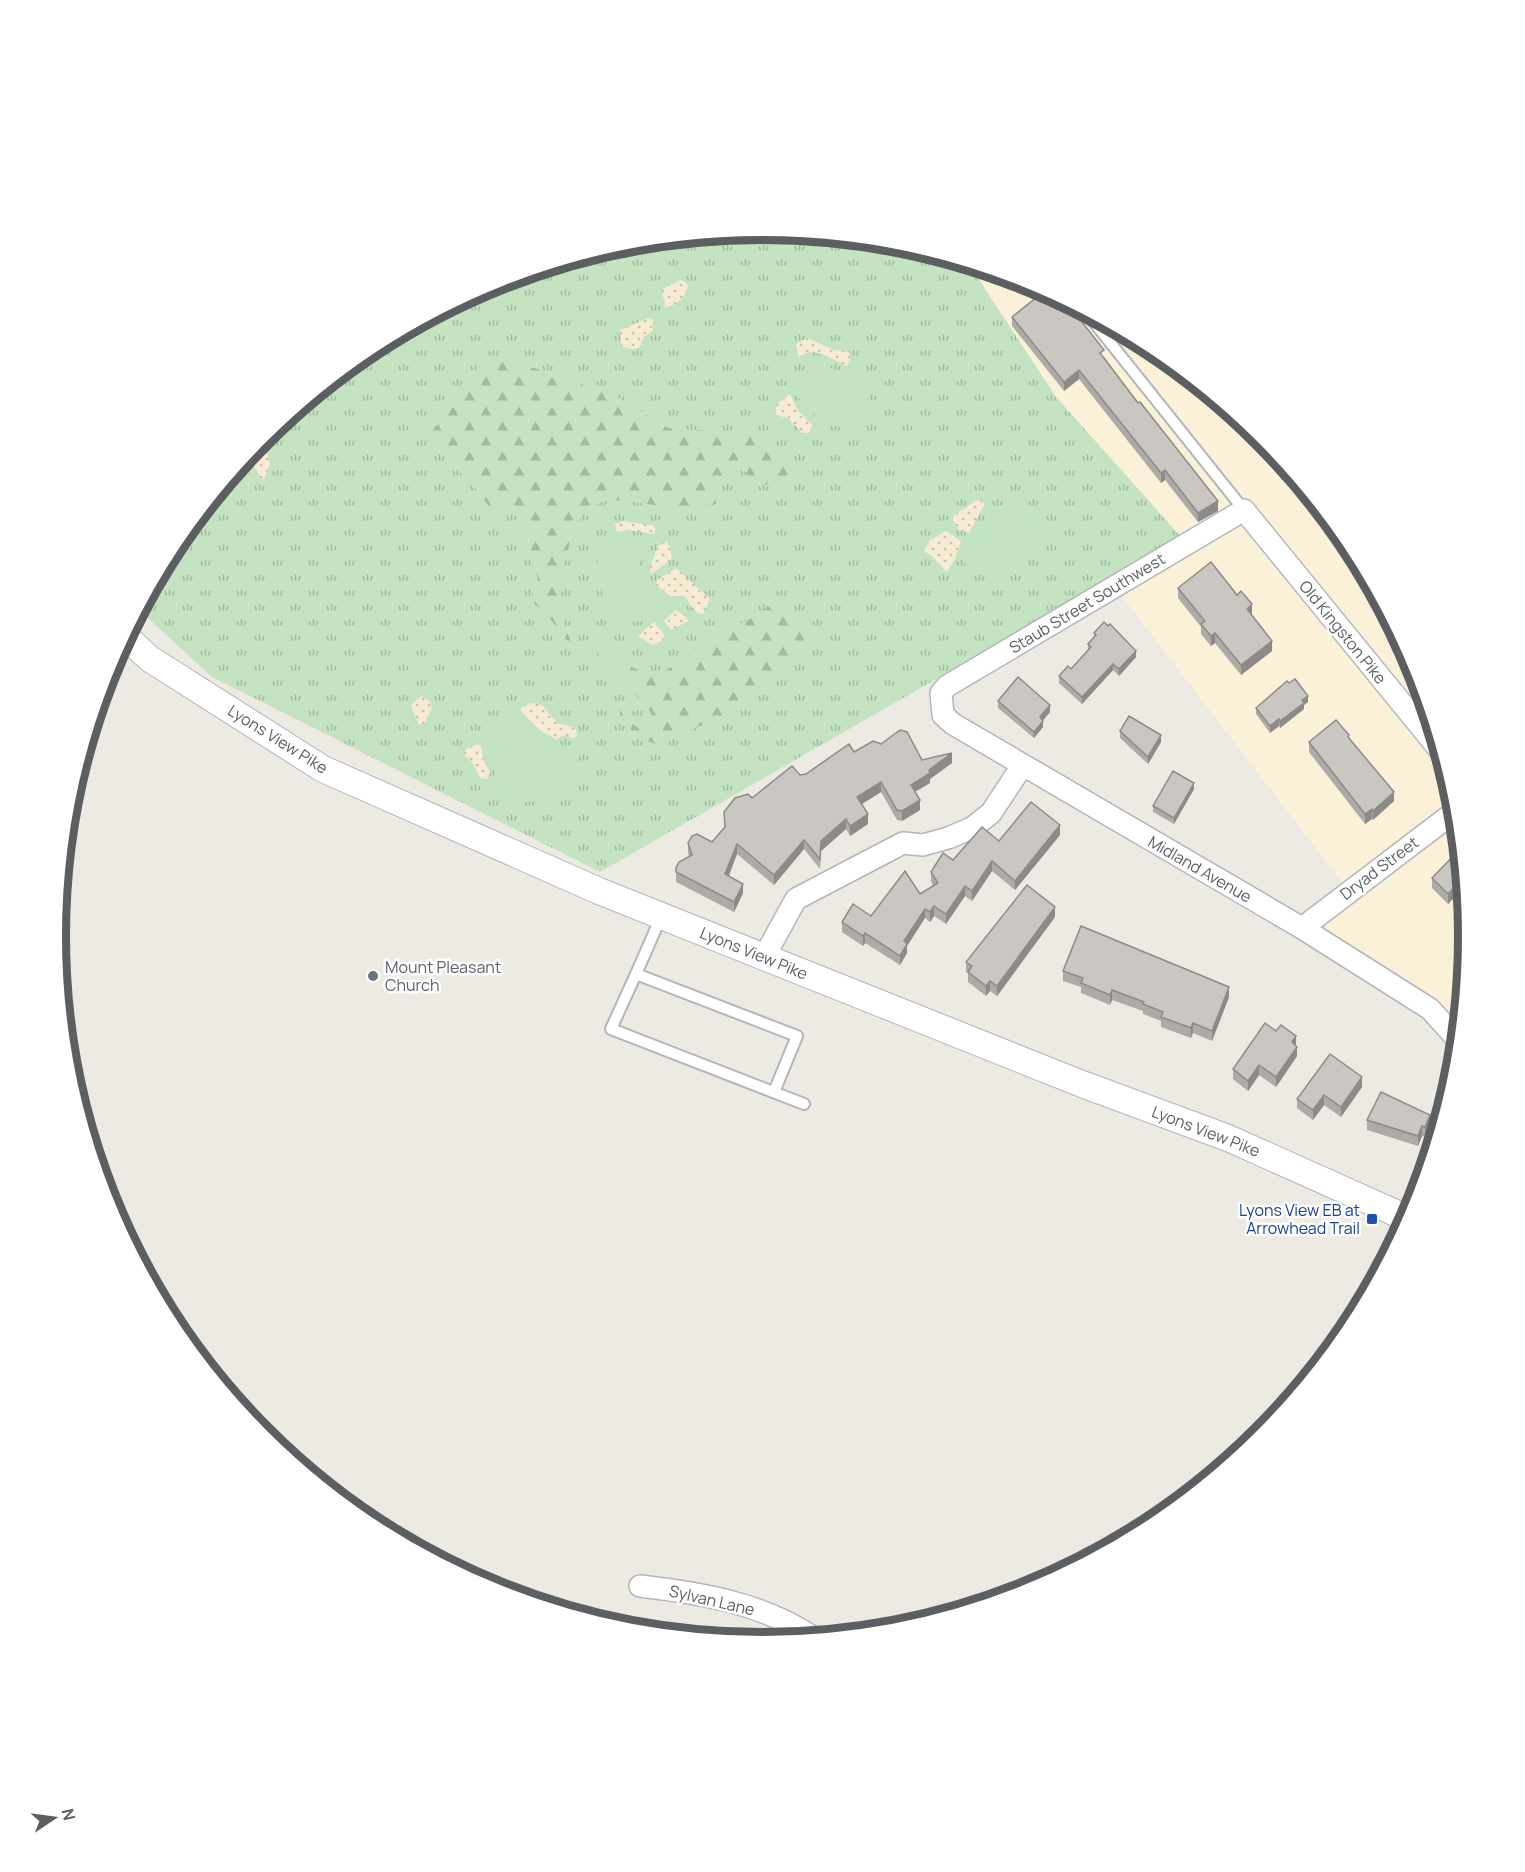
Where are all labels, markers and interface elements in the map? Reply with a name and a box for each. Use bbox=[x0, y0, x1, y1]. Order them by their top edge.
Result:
street label: Staub Street Southwest bbox=[1005, 548, 1169, 658]
street label: Old Kingston Pike bbox=[1294, 576, 1392, 688]
street label: Lyons View Pike bbox=[224, 699, 332, 779]
street label: Midland Avenue bbox=[1144, 830, 1256, 908]
street label: Dryad Street bbox=[1335, 831, 1423, 905]
street label: Lyons View Pike bbox=[697, 921, 811, 985]
place label: Mount Pleasant Church bbox=[385, 956, 501, 996]
marker: Mount Pleasant Church bbox=[366, 969, 380, 983]
street label: Lyons View Pike bbox=[1149, 1100, 1263, 1162]
place label: Lyons View EB at Arrowhead Trail bbox=[1239, 1199, 1360, 1239]
marker: Lyons View EB at Arrowhead Trail bbox=[1365, 1212, 1379, 1226]
street label: Sylvan Lane bbox=[667, 1579, 757, 1621]
north arrow bbox=[24, 1788, 84, 1848]
text: N bbox=[57, 1807, 81, 1823]

